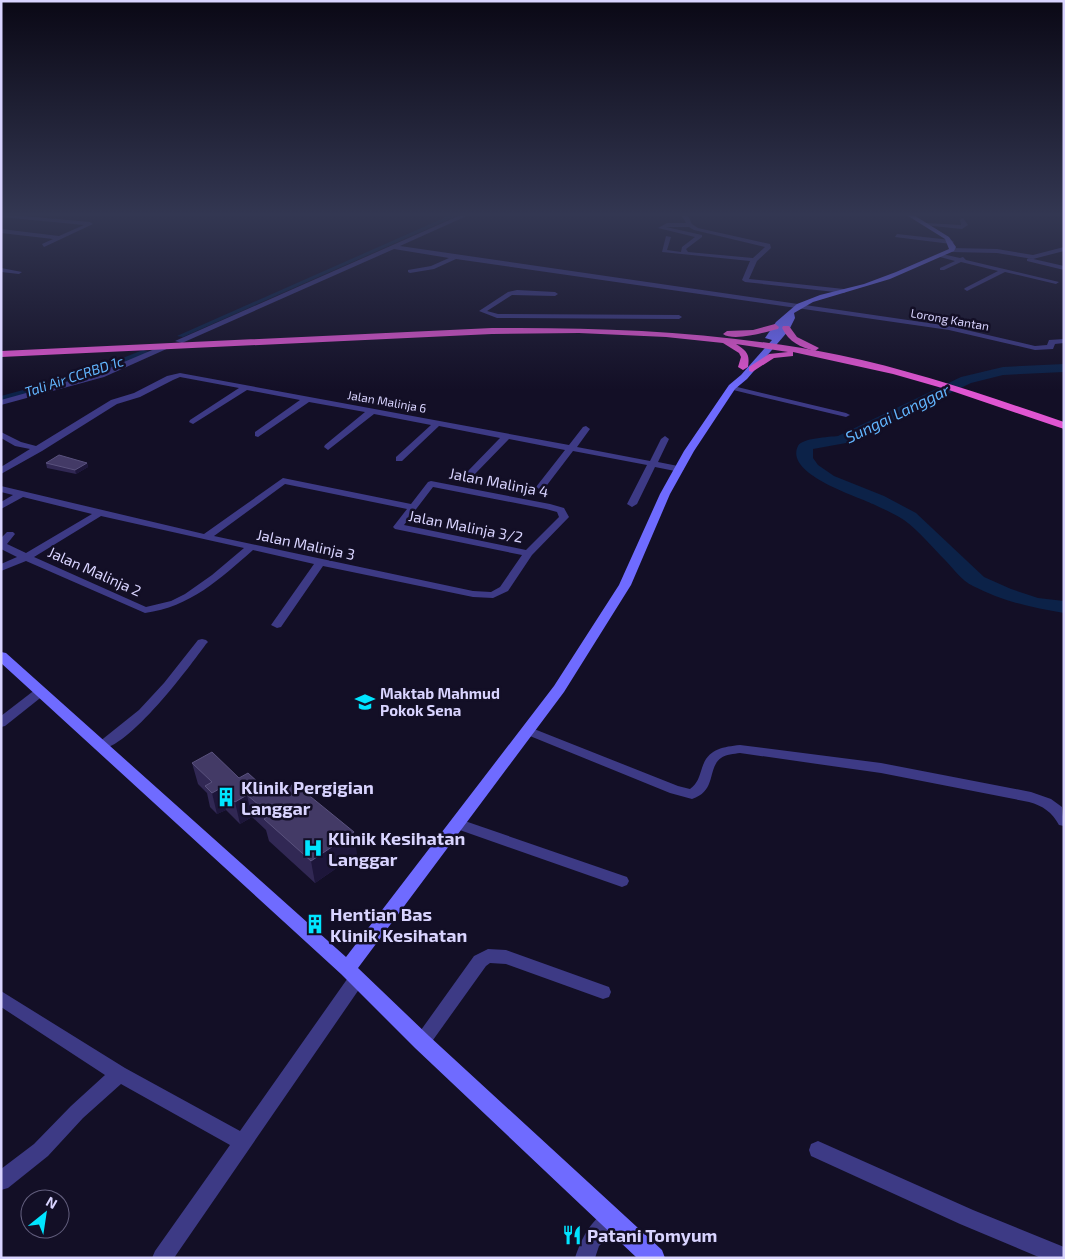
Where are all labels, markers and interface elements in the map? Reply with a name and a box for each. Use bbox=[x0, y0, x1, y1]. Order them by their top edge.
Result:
street label: Lorong Kantan bbox=[910, 305, 990, 333]
water label: Tali Air CCRBD 1c bbox=[22, 352, 126, 400]
water label: Sungai Langgar bbox=[842, 379, 953, 446]
street label: Jalan Malinja 6 bbox=[346, 387, 428, 416]
street label: Jalan Malinja 4 bbox=[448, 464, 550, 501]
street label: Jalan Malinja 3/2 bbox=[407, 506, 525, 547]
street label: Jalan Malinja 3 bbox=[255, 525, 357, 564]
street label: Jalan Malinja 2 bbox=[45, 542, 144, 601]
place label: Maktab Mahmud Pokok Sena bbox=[380, 684, 500, 719]
school or university icon: Maktab Mahmud Pokok Sena bbox=[354, 691, 376, 713]
place label: Klinik Pergigian Langgar bbox=[241, 776, 374, 819]
building icon: Klinik Pergigian Langgar bbox=[215, 786, 237, 808]
place label: Klinik Kesihatan Langgar bbox=[328, 827, 465, 870]
hospital icon: Klinik Kesihatan Langgar bbox=[302, 837, 324, 859]
place label: Hentian Bas Klinik Kesihatan bbox=[330, 903, 467, 946]
building icon: Hentian Bas Klinik Kesihatan bbox=[304, 913, 326, 935]
north arrow bbox=[20, 1189, 70, 1239]
text: N bbox=[43, 1192, 60, 1212]
restaurant icon: Patani Tomyum bbox=[561, 1224, 583, 1246]
place label: Patani Tomyum bbox=[587, 1224, 717, 1246]

